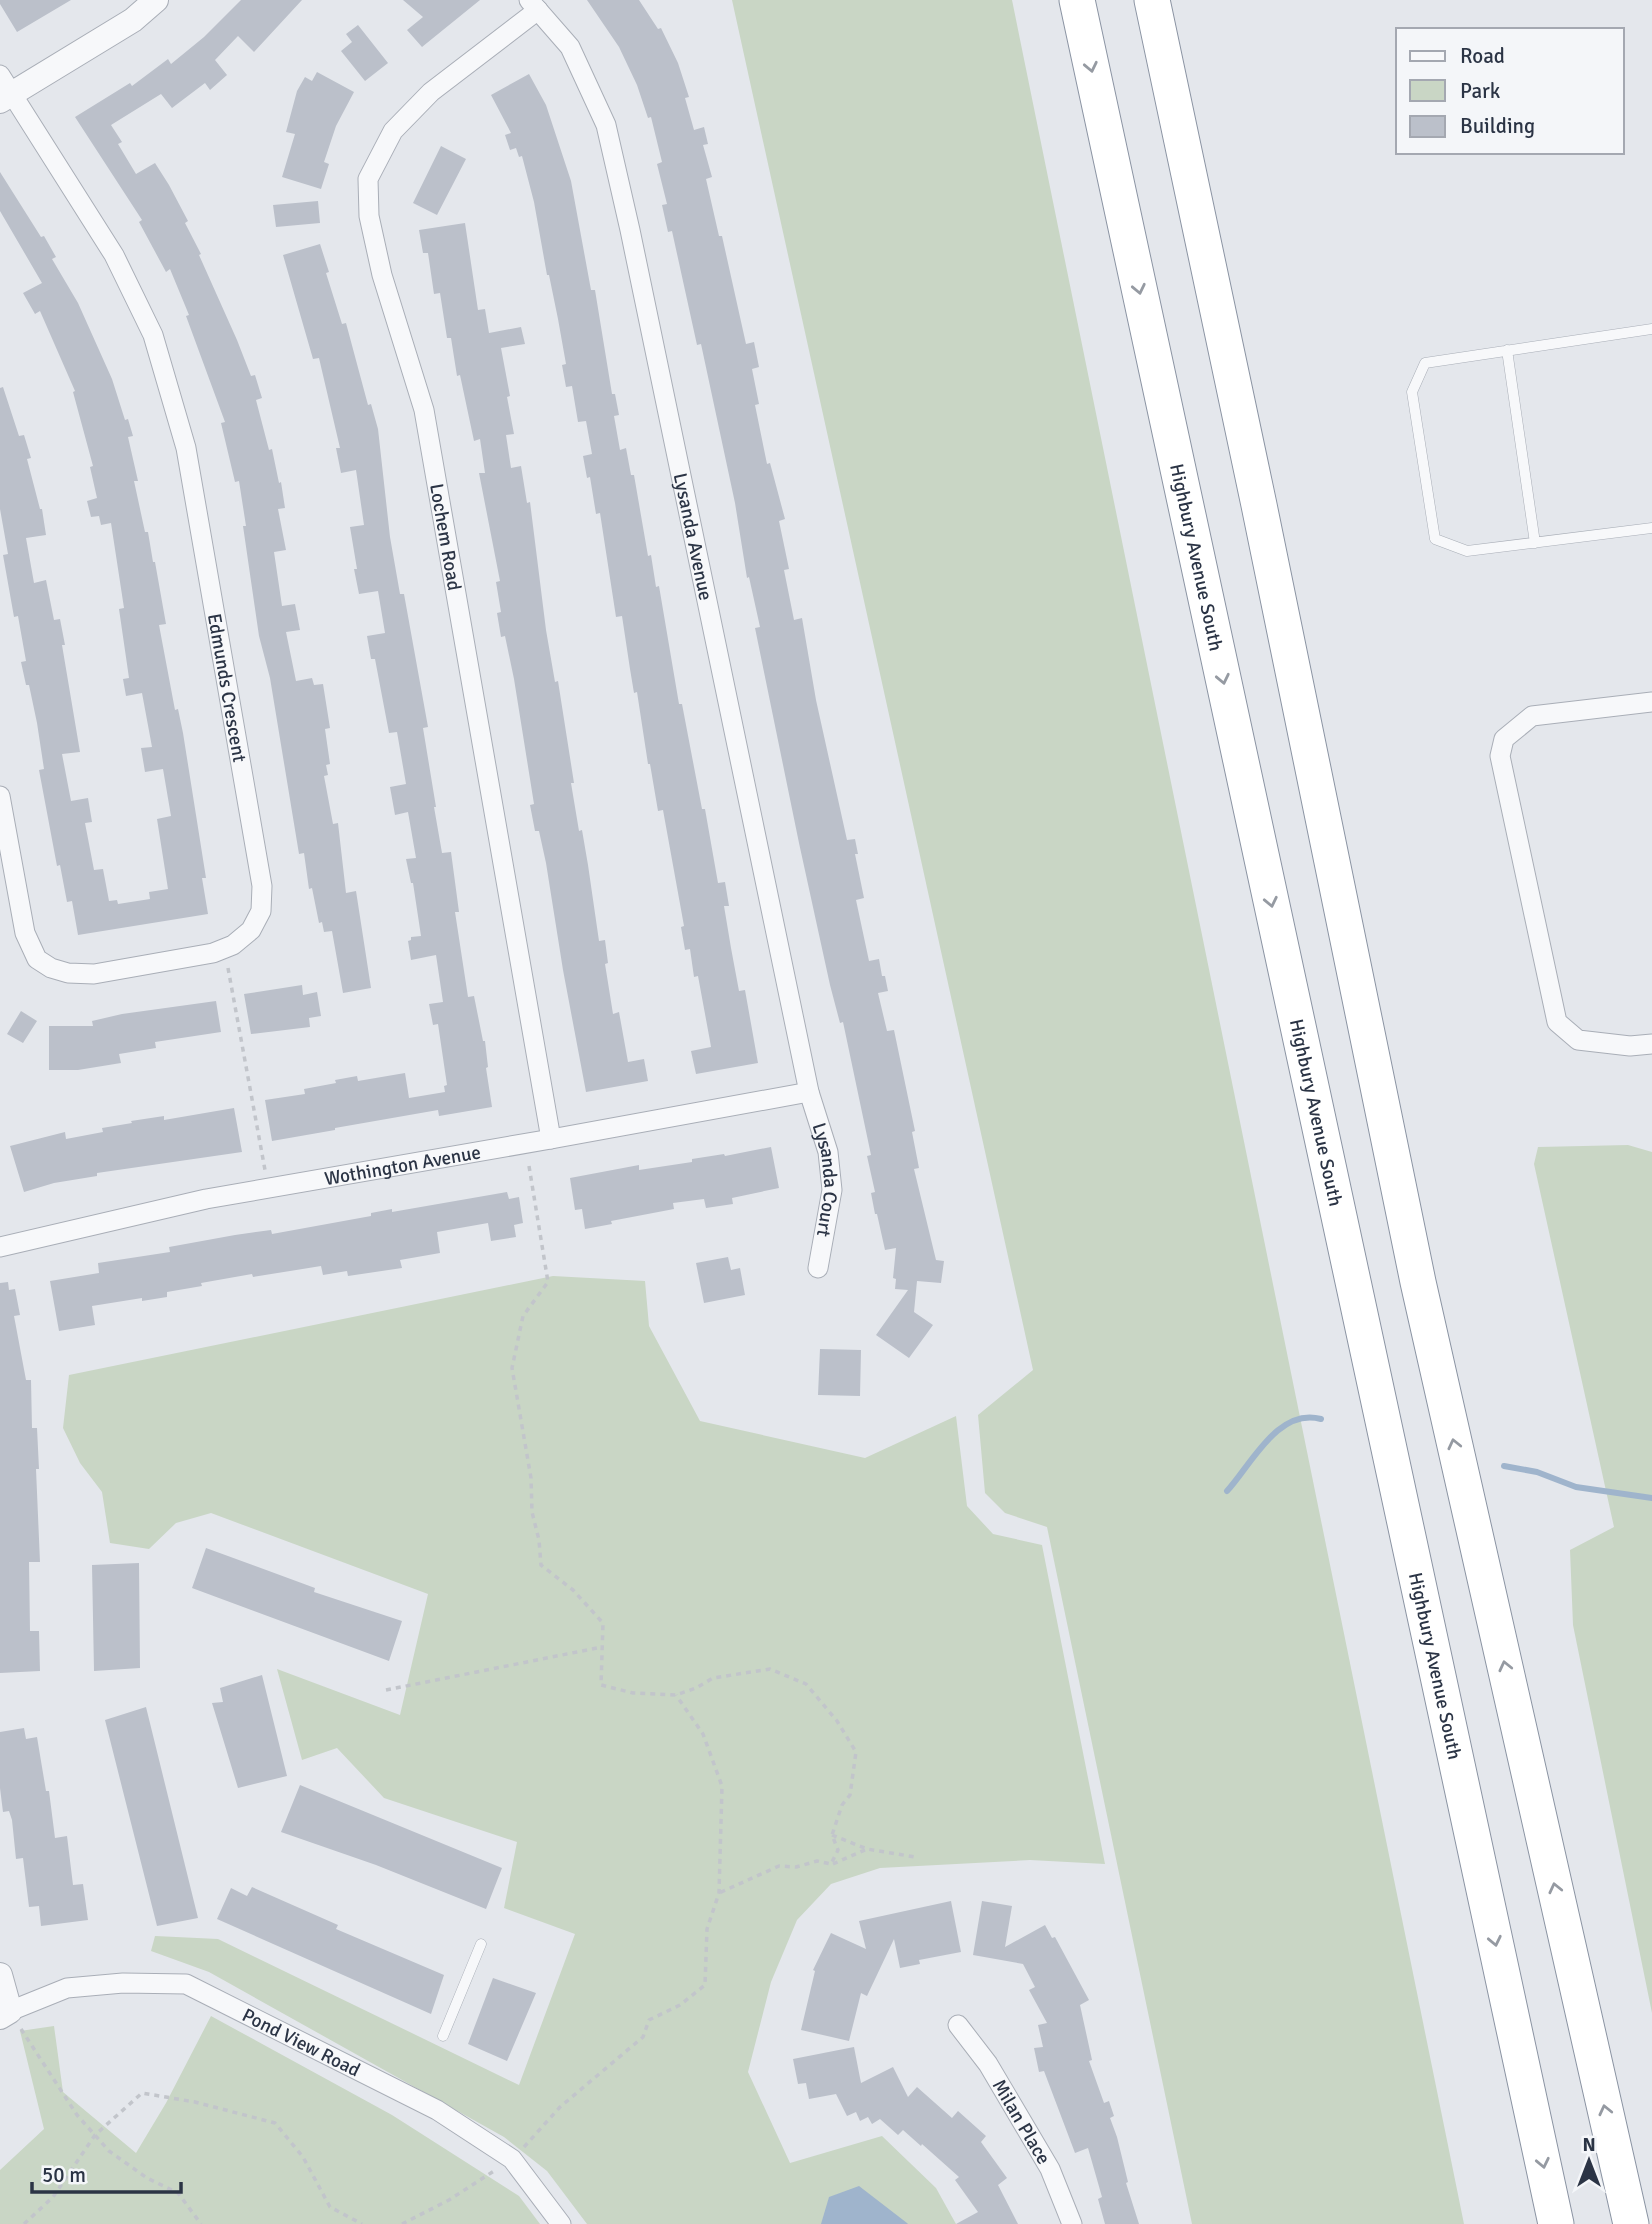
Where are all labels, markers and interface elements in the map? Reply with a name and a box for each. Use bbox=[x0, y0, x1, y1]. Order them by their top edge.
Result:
legend bbox=[1396, 28, 1624, 154]
text: Road bbox=[1460, 43, 1505, 69]
one-way arrow bbox=[1082, 61, 1097, 73]
text: Park bbox=[1460, 78, 1501, 104]
text: Building bbox=[1460, 113, 1535, 139]
one-way arrow bbox=[1130, 283, 1145, 295]
street label: Highbury Avenue South bbox=[1164, 462, 1228, 653]
street label: Lysanda Avenue bbox=[668, 471, 718, 603]
street label: Lochem Road bbox=[424, 482, 466, 592]
street label: Edmunds Crescent bbox=[202, 612, 251, 764]
one-way arrow bbox=[1215, 673, 1229, 685]
one-way arrow bbox=[1263, 896, 1277, 908]
street label: Highbury Avenue South bbox=[1284, 1017, 1347, 1209]
street label: Lysanda Court bbox=[806, 1120, 843, 1239]
street label: Wothington Avenue bbox=[323, 1140, 483, 1191]
one-way arrow bbox=[1448, 1438, 1463, 1450]
street label: Highbury Avenue South bbox=[1403, 1570, 1467, 1762]
one-way arrow bbox=[1498, 1660, 1513, 1672]
one-way arrow bbox=[1549, 1882, 1563, 1894]
one-way arrow bbox=[1487, 1935, 1502, 1947]
street label: Pond View Road bbox=[238, 2003, 364, 2083]
street label: Milan Place bbox=[987, 2075, 1055, 2169]
one-way arrow bbox=[1599, 2104, 1613, 2116]
north arrow bbox=[1554, 2126, 1624, 2196]
text: N bbox=[1582, 2133, 1596, 2157]
scale bar bbox=[32, 2150, 180, 2194]
one-way arrow bbox=[1535, 2157, 1549, 2169]
text: 50 m bbox=[42, 2162, 86, 2188]

